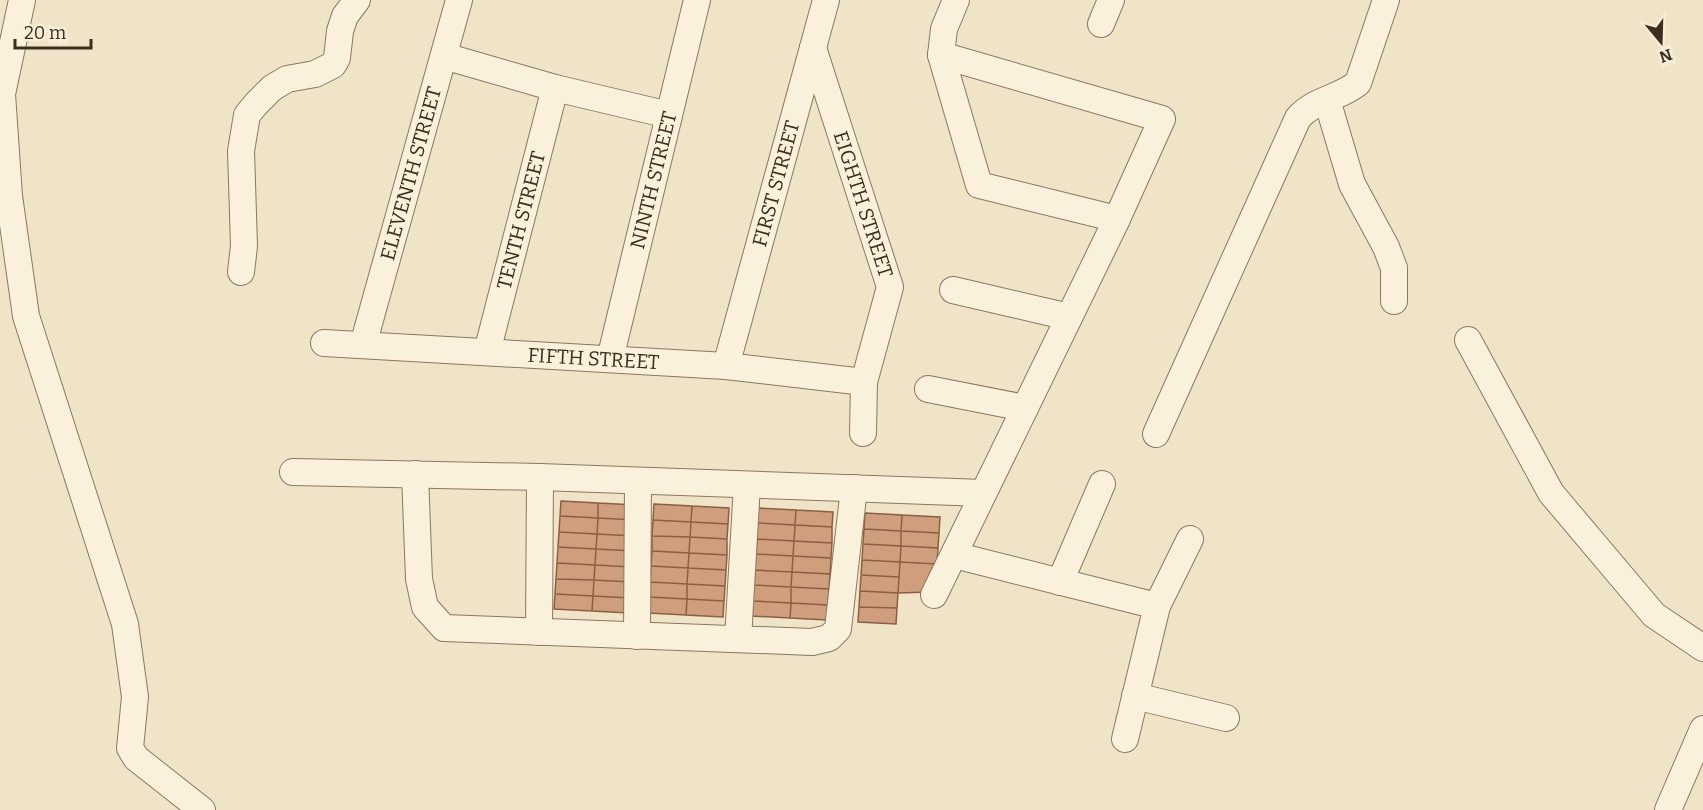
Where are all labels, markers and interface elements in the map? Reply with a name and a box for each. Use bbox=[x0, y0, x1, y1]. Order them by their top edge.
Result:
scale bar bbox=[15, 12, 92, 50]
north arrow bbox=[1631, 12, 1691, 72]
text: 20 m bbox=[24, 22, 66, 44]
text: N bbox=[1657, 45, 1675, 67]
street label: ELEVENTH STREET bbox=[375, 84, 446, 263]
street label: NINTH STREET bbox=[625, 109, 682, 252]
street label: FIRST STREET bbox=[747, 118, 805, 249]
street label: EIGHTH STREET bbox=[828, 128, 898, 281]
street label: TENTH STREET bbox=[492, 148, 550, 292]
street label: FIFTH STREET bbox=[527, 343, 660, 374]

